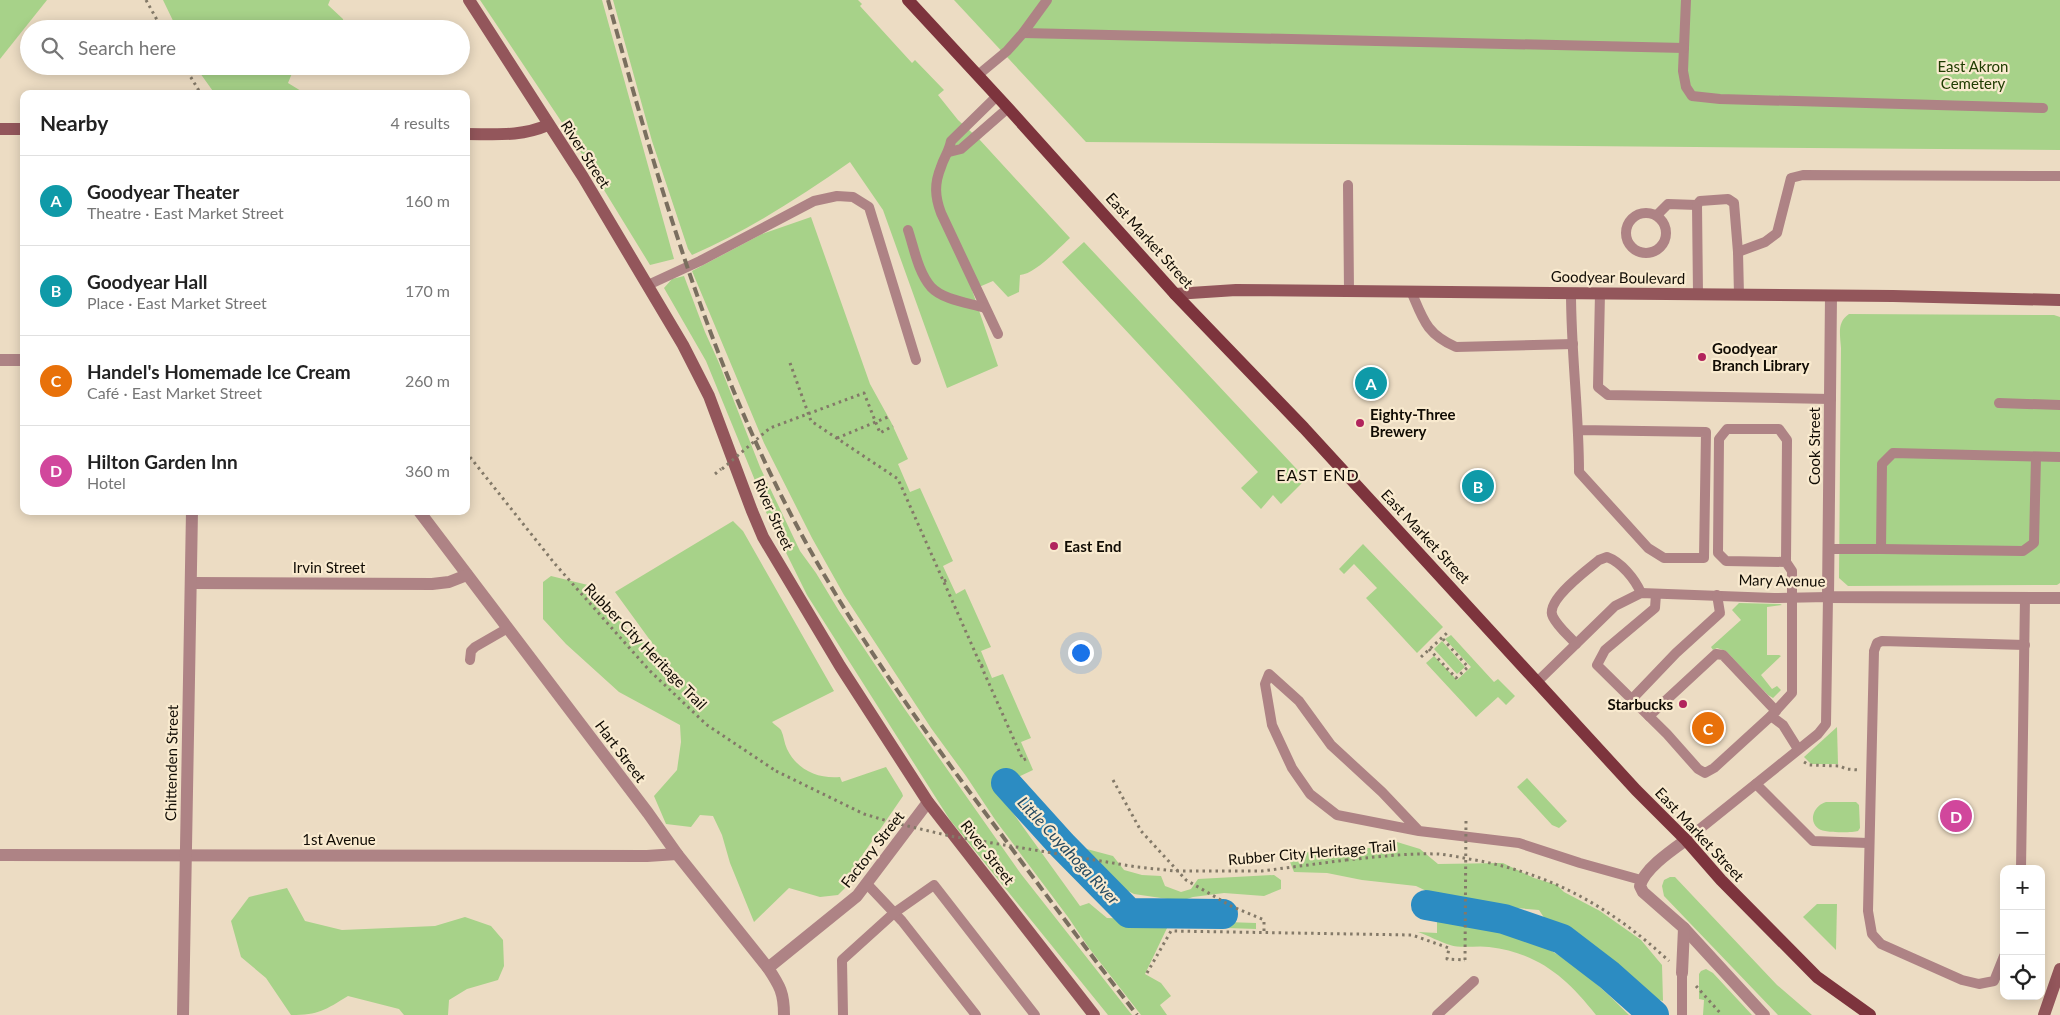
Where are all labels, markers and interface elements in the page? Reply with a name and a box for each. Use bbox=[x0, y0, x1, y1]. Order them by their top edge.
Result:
search box bbox=[20, 20, 470, 75]
icon: search bbox=[38, 34, 66, 62]
text: Search here bbox=[78, 36, 176, 59]
park label: East Akron Cemetery bbox=[1937, 57, 2009, 92]
text: Nearby bbox=[40, 110, 108, 135]
text: 4 results bbox=[390, 113, 450, 132]
street label: River Street bbox=[558, 117, 615, 192]
text: Goodyear Theater bbox=[87, 180, 239, 203]
street label: East Market Street bbox=[1102, 189, 1198, 292]
text: A bbox=[50, 191, 62, 210]
text: 160 m bbox=[405, 191, 450, 210]
text: Theatre · East Market Street bbox=[87, 203, 284, 222]
street label: Goodyear Boulevard bbox=[1551, 267, 1685, 287]
text: Goodyear Hall bbox=[87, 270, 208, 293]
text: B bbox=[51, 281, 61, 300]
text: 170 m bbox=[405, 281, 450, 300]
text: Place · East Market Street bbox=[87, 293, 267, 312]
place label: Goodyear Branch Library bbox=[1712, 339, 1809, 374]
marker: Goodyear Branch Library bbox=[1696, 351, 1708, 363]
text: Handel's Homemade Ice Cream bbox=[87, 360, 351, 383]
pin: A bbox=[1355, 364, 1387, 402]
text: C bbox=[51, 371, 61, 390]
text: 260 m bbox=[405, 371, 450, 390]
text: Café · East Market Street bbox=[87, 383, 262, 402]
place label: Eighty-Three Brewery bbox=[1370, 405, 1456, 440]
street label: Cook Street bbox=[1805, 406, 1823, 485]
marker: Eighty-Three Brewery bbox=[1354, 417, 1366, 429]
text: Hilton Garden Inn bbox=[87, 450, 238, 473]
text: D bbox=[50, 461, 62, 480]
text: 360 m bbox=[405, 461, 450, 480]
district label: EAST END bbox=[1276, 465, 1360, 484]
pin: B bbox=[1462, 467, 1494, 505]
text: Hotel bbox=[87, 473, 126, 492]
street label: River Street bbox=[750, 475, 798, 553]
street label: East Market Street bbox=[1378, 485, 1475, 587]
place label: East End bbox=[1064, 537, 1121, 555]
marker: East End bbox=[1048, 540, 1060, 552]
street label: Irvin Street bbox=[293, 558, 366, 576]
street label: Mary Avenue bbox=[1738, 570, 1826, 590]
street label: Rubber City Heritage Trail bbox=[581, 579, 711, 713]
your location bbox=[1068, 640, 1094, 666]
place label: Starbucks bbox=[1608, 695, 1673, 713]
marker: Starbucks bbox=[1677, 698, 1689, 710]
street label: Chittenden Street bbox=[161, 704, 181, 821]
pin: C bbox=[1692, 709, 1724, 747]
street label: Hart Street bbox=[592, 716, 650, 786]
street label: East Market Street bbox=[1652, 783, 1749, 885]
water label: Little Cuyahoga River bbox=[1014, 792, 1124, 908]
pin: D bbox=[1940, 797, 1972, 835]
street label: Factory Street bbox=[837, 807, 908, 891]
street label: River Street bbox=[957, 816, 1019, 888]
street label: 1st Avenue bbox=[302, 830, 376, 848]
street label: Rubber City Heritage Trail bbox=[1227, 836, 1397, 868]
map controls bbox=[2000, 865, 2045, 1000]
button: + bbox=[2000, 865, 2045, 910]
button: − bbox=[2000, 910, 2045, 955]
button: locate bbox=[2000, 955, 2045, 1000]

